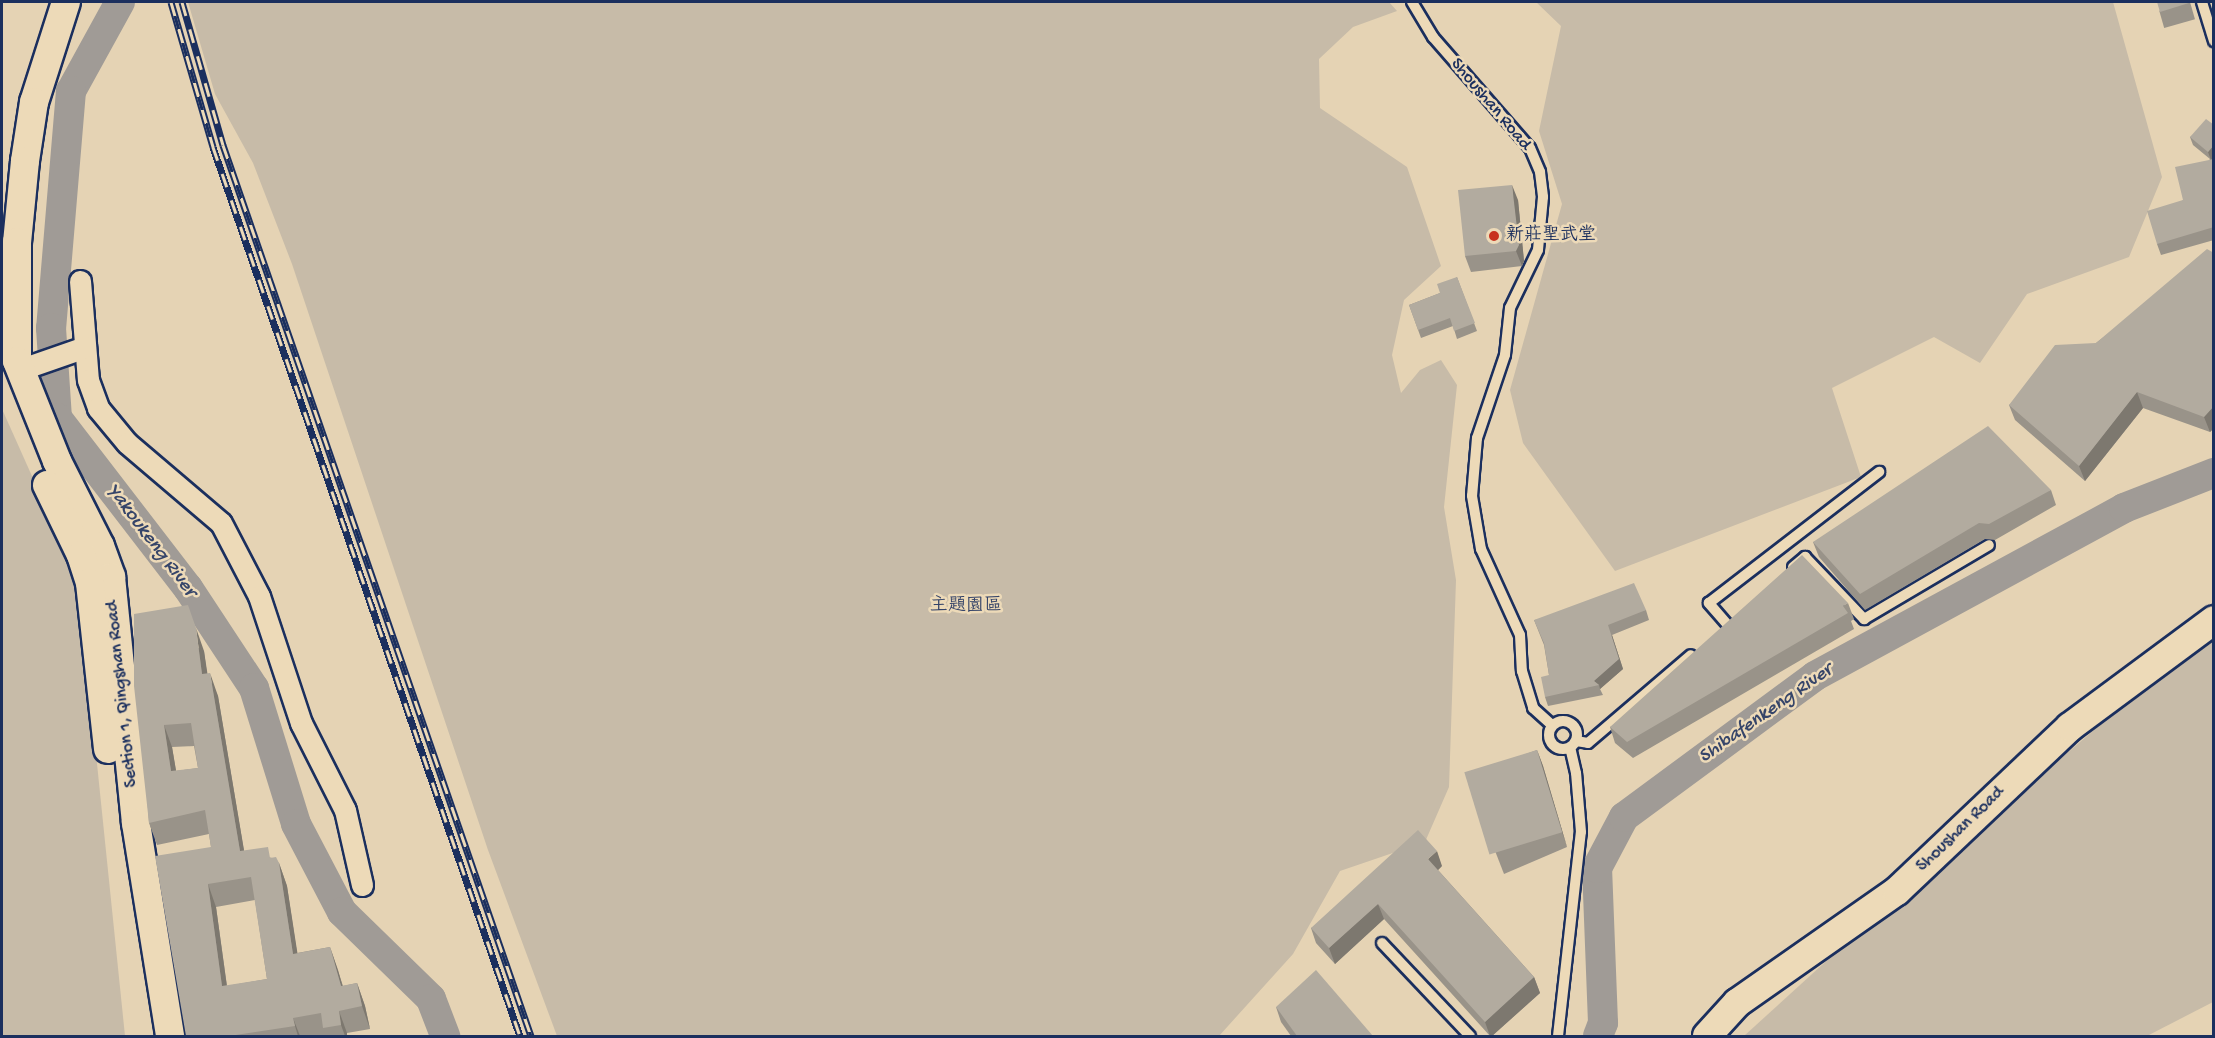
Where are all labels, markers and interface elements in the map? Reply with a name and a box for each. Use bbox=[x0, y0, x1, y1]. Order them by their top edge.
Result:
street label: Shoushan Road bbox=[1445, 54, 1535, 156]
place label: 新莊聖武堂 bbox=[1506, 225, 1596, 247]
marker: 新莊聖武堂 bbox=[1487, 229, 1501, 243]
water label: Yakoukeng River bbox=[101, 480, 201, 602]
park label: 主題園區 bbox=[930, 596, 1002, 618]
street label: Section 1, Qingshan Road bbox=[102, 600, 144, 788]
water label: Shibafenkeng River bbox=[1694, 659, 1838, 769]
street label: Shoushan Road bbox=[1912, 783, 2010, 877]

